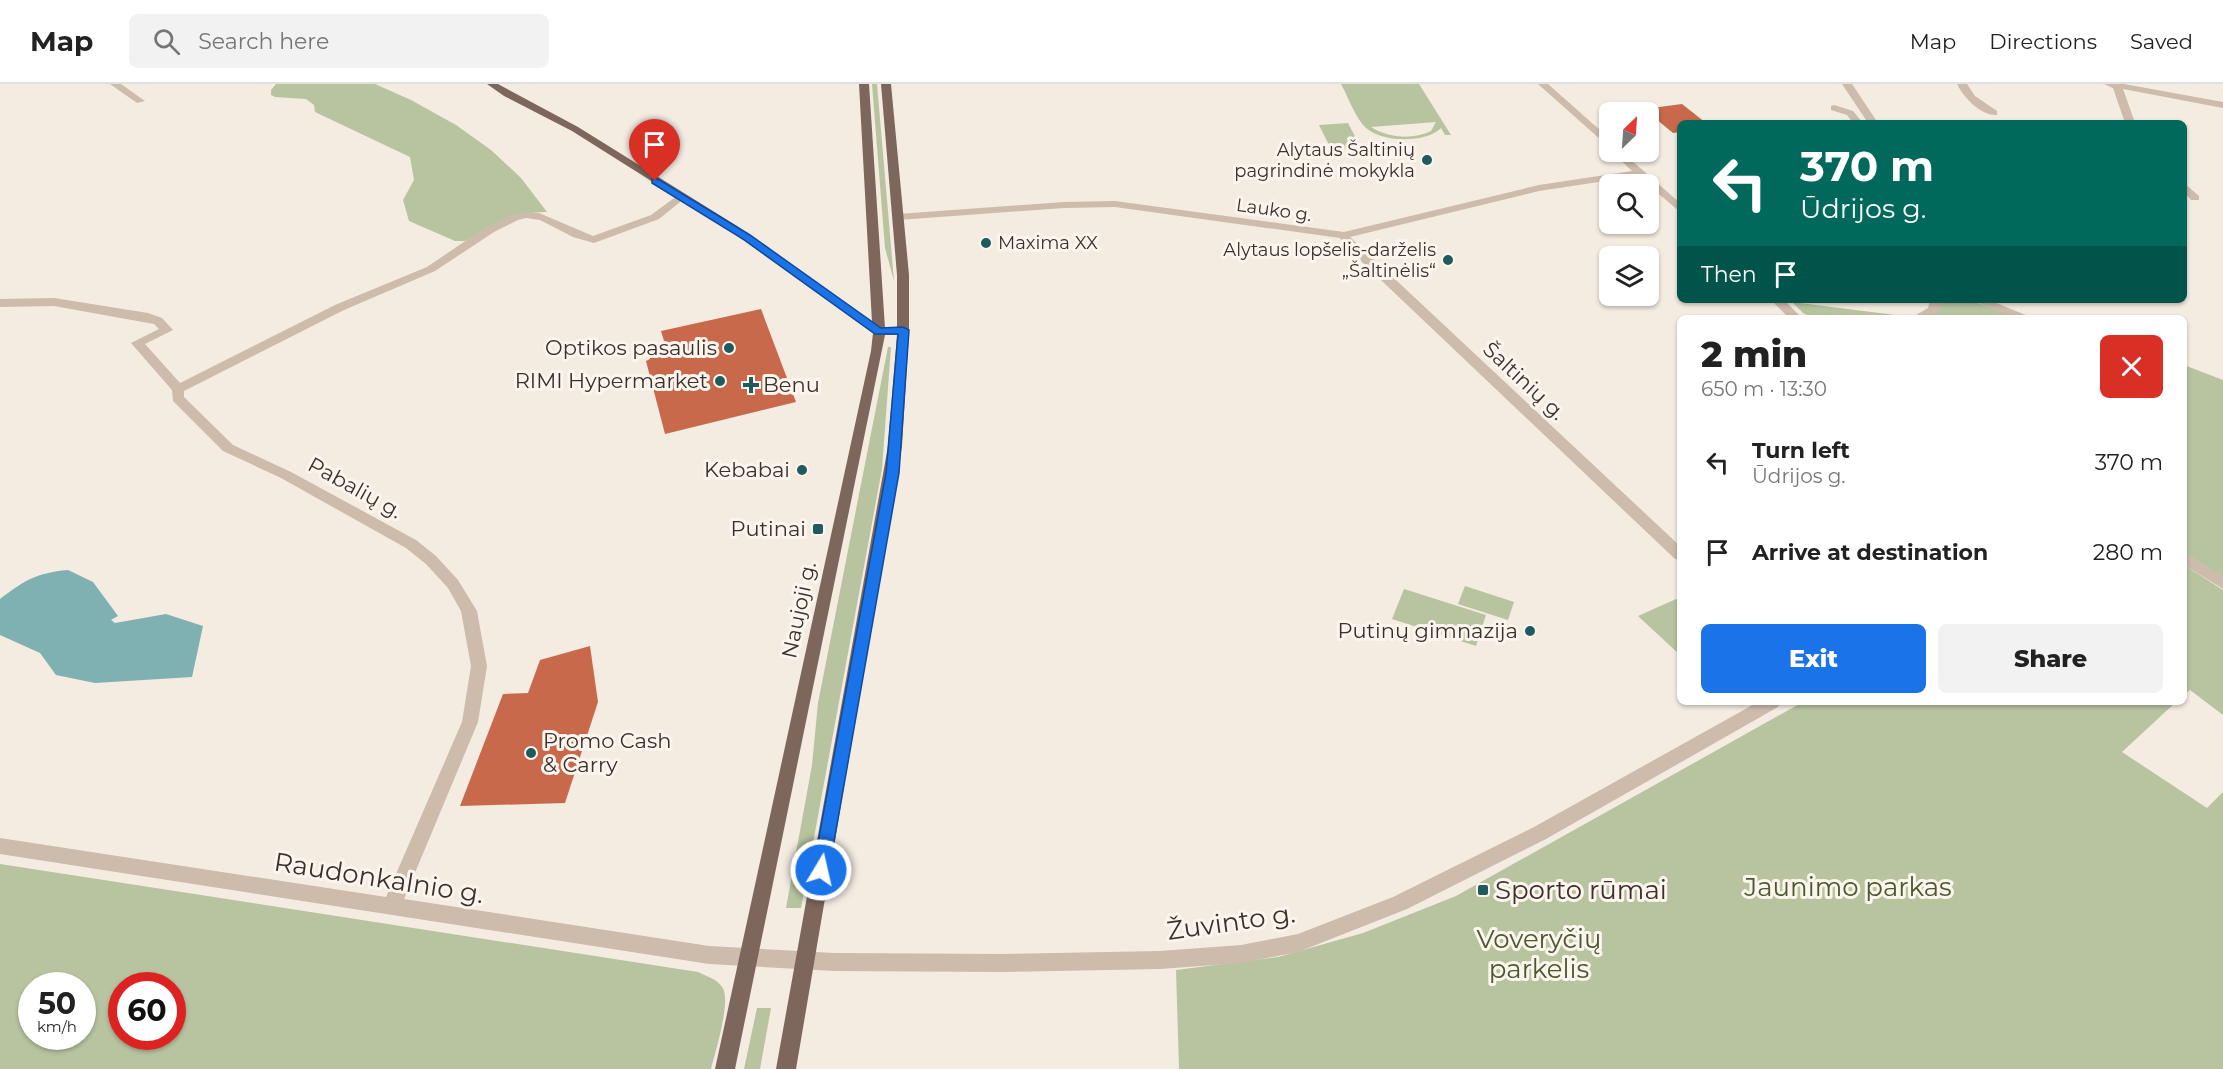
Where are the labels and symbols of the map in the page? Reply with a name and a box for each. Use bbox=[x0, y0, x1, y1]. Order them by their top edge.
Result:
north arrow bbox=[1599, 102, 1659, 162]
pin bbox=[629, 119, 680, 181]
place label: Alytaus Šaltinių pagrindinė mokykla bbox=[1234, 139, 1415, 182]
marker: Alytaus Šaltinių pagrindinė mokykla bbox=[1420, 153, 1434, 167]
street label: Lauko g. bbox=[1235, 194, 1313, 226]
place label: Maxima XX bbox=[998, 232, 1098, 254]
marker: Maxima XX bbox=[979, 236, 993, 250]
place label: Alytaus lopšelis-darželis „Šaltinėlis“ bbox=[1223, 239, 1436, 282]
marker: Alytaus lopšelis-darželis „Šaltinėlis“ bbox=[1441, 253, 1455, 267]
place label: Optikos pasaulis bbox=[545, 335, 717, 360]
street label: Šaltinių g. bbox=[1478, 336, 1571, 425]
marker: Optikos pasaulis bbox=[722, 341, 736, 355]
place label: RIMI Hypermarket bbox=[515, 368, 708, 393]
place label: Benu bbox=[763, 372, 820, 397]
marker: RIMI Hypermarket bbox=[713, 374, 727, 388]
marker: Benu bbox=[744, 378, 758, 392]
street label: Pabalių g. bbox=[304, 452, 407, 524]
place label: Kebabai bbox=[704, 457, 790, 482]
marker: Kebabai bbox=[795, 463, 809, 477]
place label: Putinai bbox=[730, 516, 806, 541]
marker: Putinai bbox=[811, 522, 825, 536]
street label: Naujoji g. bbox=[776, 559, 821, 661]
place label: Putinų gimnazija bbox=[1337, 618, 1518, 643]
marker: Putinų gimnazija bbox=[1523, 624, 1537, 638]
place label: Promo Cash & Carry bbox=[543, 728, 671, 777]
marker: Promo Cash & Carry bbox=[524, 746, 538, 760]
position arrow bbox=[789, 838, 853, 902]
street label: Raudonkalnio g. bbox=[272, 846, 486, 910]
park label: Jaunimo parkas bbox=[1743, 871, 1952, 903]
place label: Sporto rūmai bbox=[1495, 874, 1667, 906]
marker: Sporto rūmai bbox=[1476, 883, 1490, 897]
street label: Žuvinto g. bbox=[1165, 897, 1297, 947]
park label: Voveryčių parkelis bbox=[1477, 923, 1601, 985]
speed limit sign: 60 bbox=[108, 972, 186, 1050]

